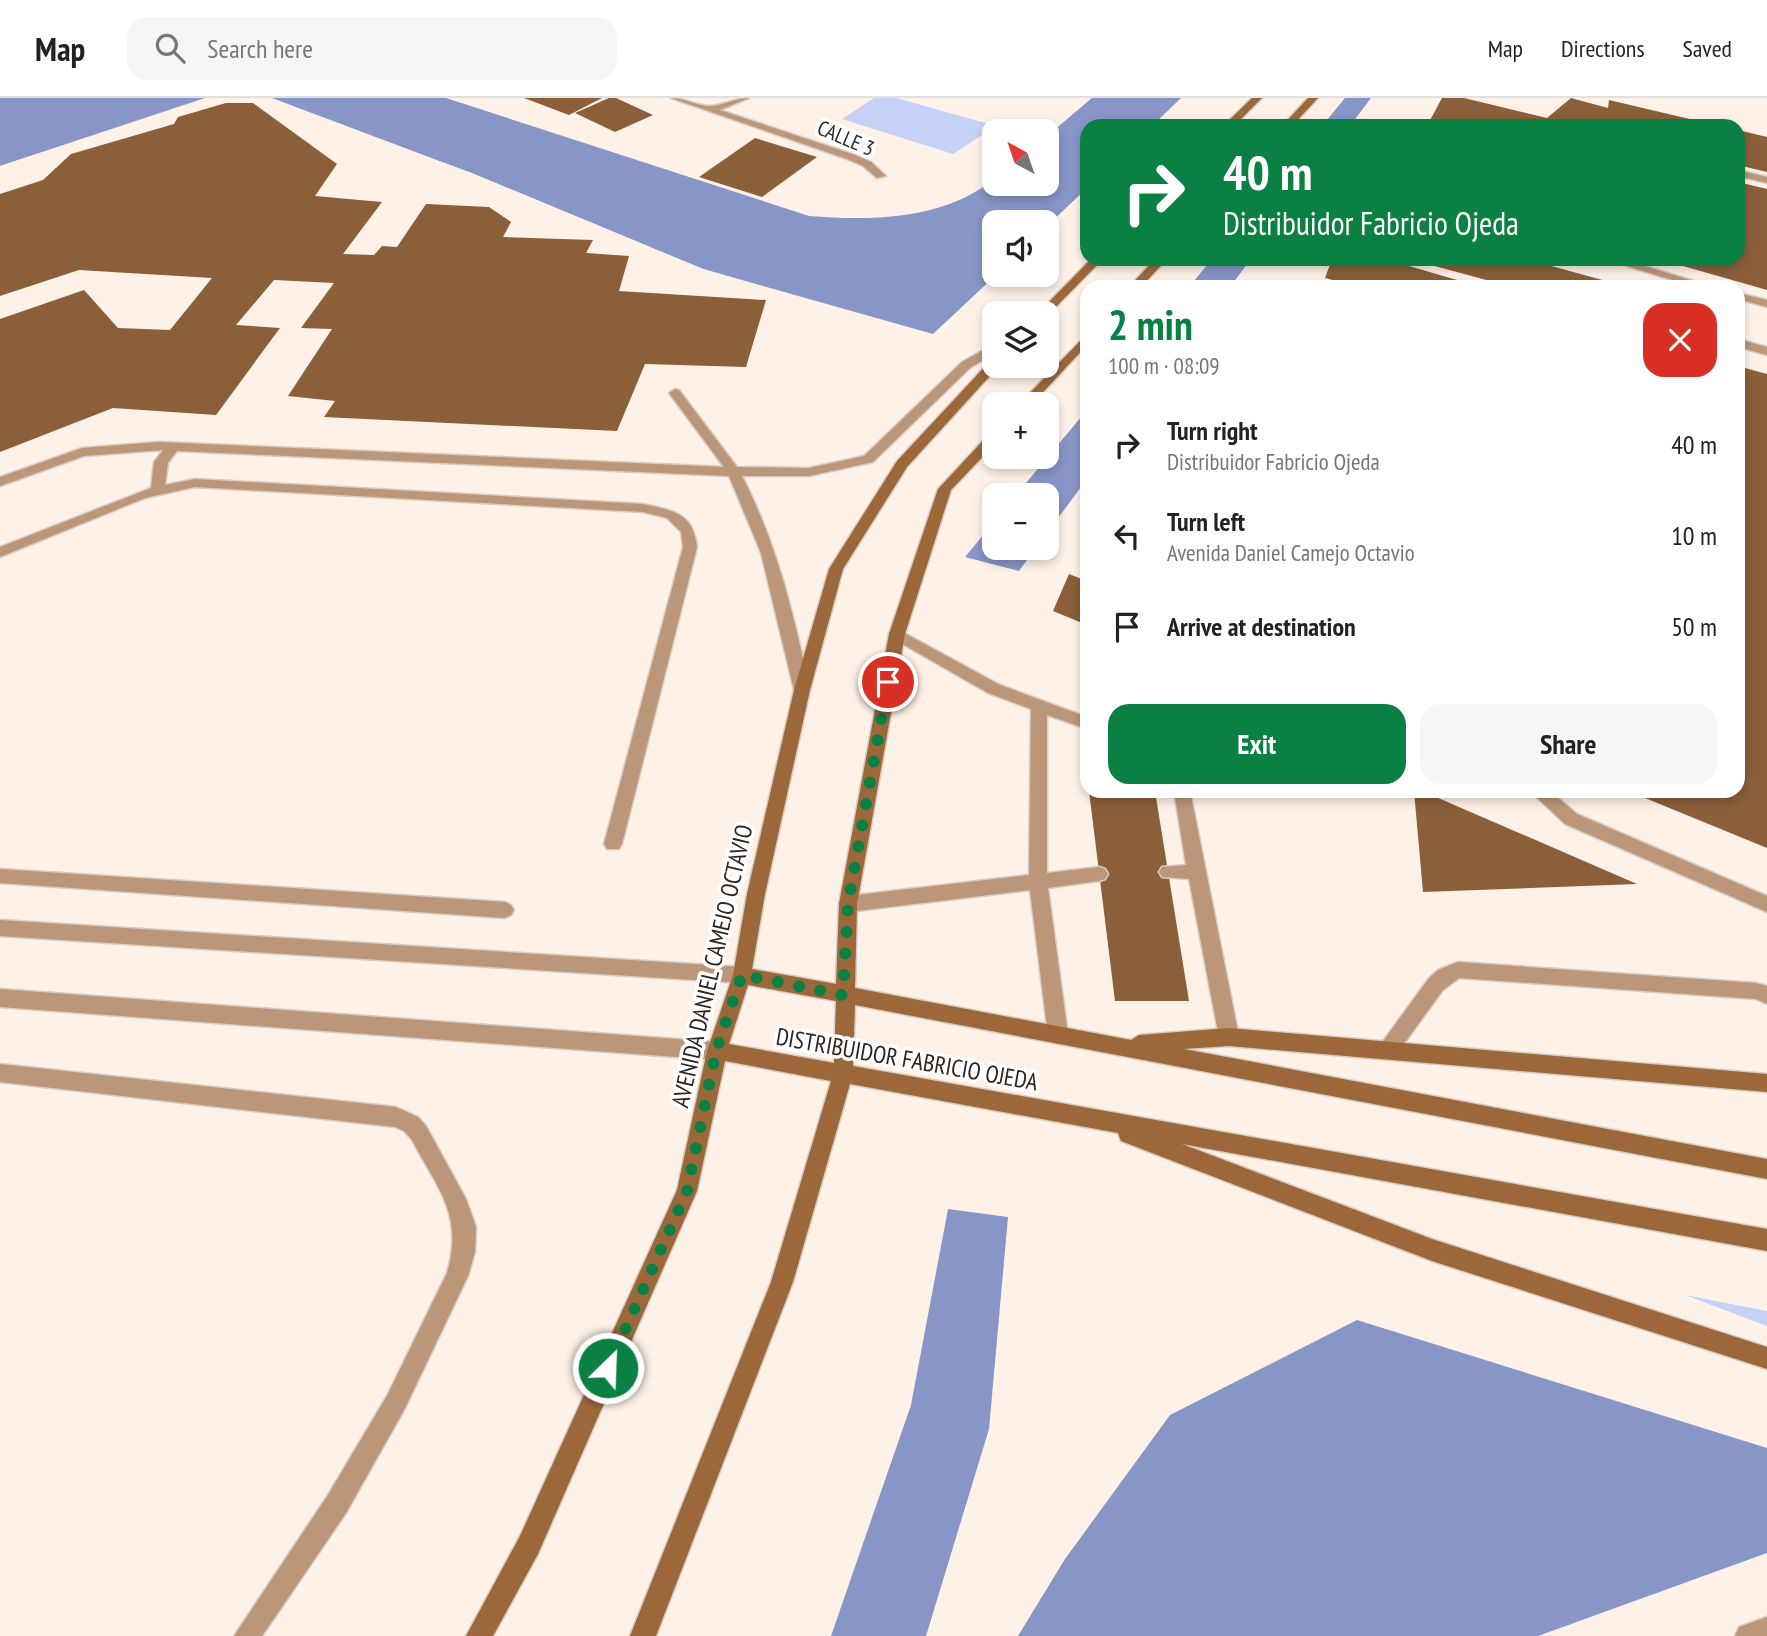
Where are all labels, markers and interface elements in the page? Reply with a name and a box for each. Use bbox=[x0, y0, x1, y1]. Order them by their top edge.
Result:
search box bbox=[127, 17, 617, 80]
text: Map bbox=[35, 27, 85, 70]
icon: search bbox=[151, 29, 189, 67]
text: Search here bbox=[207, 32, 313, 65]
text: Map bbox=[1488, 33, 1523, 64]
text: Directions bbox=[1561, 33, 1645, 64]
text: Saved bbox=[1683, 33, 1732, 64]
street label: CALLE 3 bbox=[813, 114, 879, 162]
north arrow bbox=[982, 119, 1059, 196]
map controls bbox=[982, 119, 1059, 560]
text: 40 m bbox=[1223, 140, 1312, 204]
icon: right bbox=[1108, 147, 1199, 238]
text: Distribuidor Fabricio Ojeda bbox=[1223, 202, 1519, 244]
button: sound bbox=[982, 210, 1059, 287]
text: 2 min bbox=[1108, 297, 1193, 352]
button: layers bbox=[982, 301, 1059, 378]
button: close bbox=[1643, 303, 1717, 377]
text: 100 m · 08:09 bbox=[1108, 351, 1220, 380]
button: + bbox=[982, 392, 1059, 469]
text: Turn right bbox=[1167, 414, 1258, 447]
icon: right bbox=[1108, 426, 1146, 464]
text: 40 m bbox=[1671, 428, 1717, 461]
text: Distribuidor Fabricio Ojeda bbox=[1167, 447, 1380, 476]
button: − bbox=[982, 483, 1059, 560]
text: Turn left bbox=[1167, 505, 1245, 538]
icon: left bbox=[1108, 517, 1146, 555]
text: 10 m bbox=[1671, 519, 1717, 552]
text: Avenida Daniel Camejo Octavio bbox=[1167, 538, 1415, 567]
icon: arrive bbox=[1108, 608, 1146, 646]
text: Arrive at destination bbox=[1167, 610, 1356, 643]
text: 50 m bbox=[1671, 610, 1717, 643]
pin bbox=[858, 652, 918, 712]
icon: arrive bbox=[869, 663, 907, 701]
button: Exit bbox=[1108, 704, 1406, 784]
button: Share bbox=[1420, 704, 1717, 784]
street label: AVENIDA DANIEL CAMEJO OCTAVIO bbox=[664, 822, 760, 1110]
street label: DISTRIBUIDOR FABRICIO OJEDA bbox=[774, 1021, 1041, 1097]
position arrow bbox=[571, 1331, 645, 1405]

